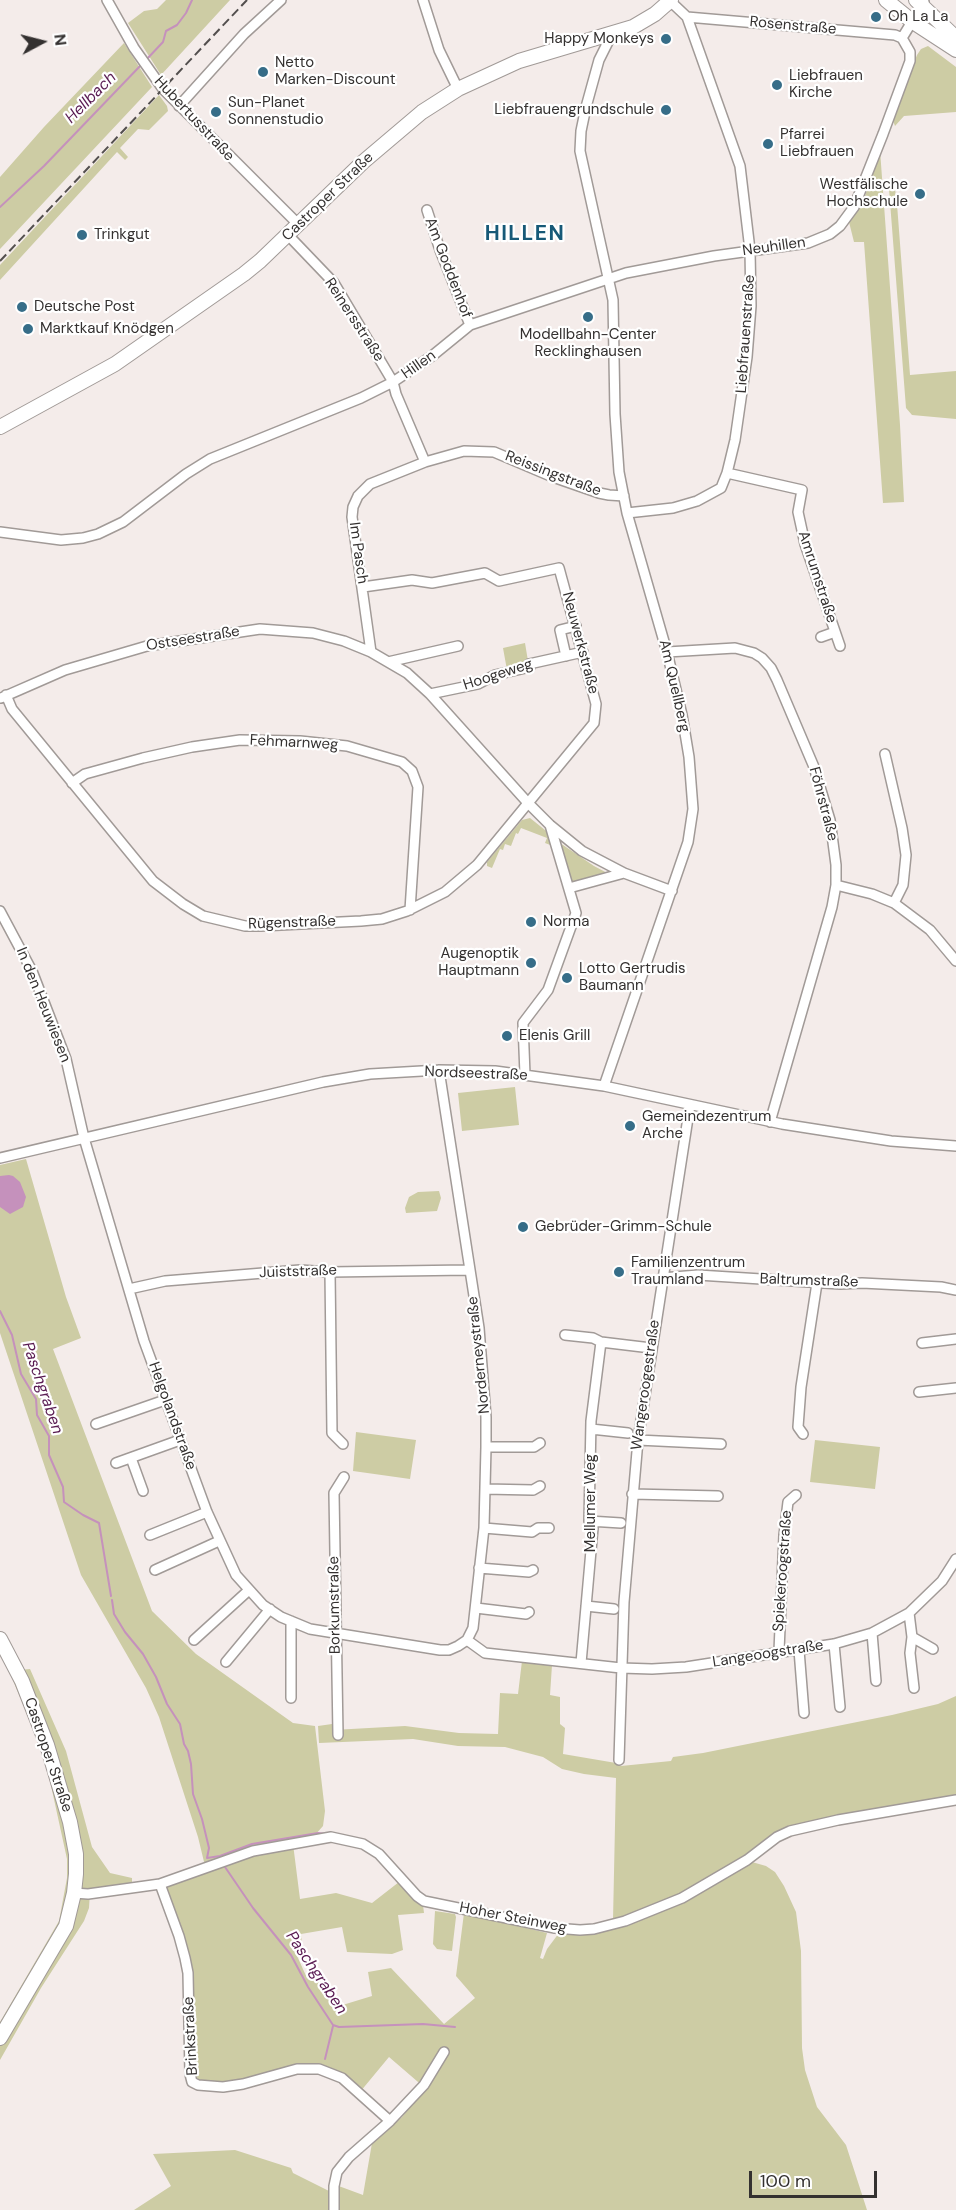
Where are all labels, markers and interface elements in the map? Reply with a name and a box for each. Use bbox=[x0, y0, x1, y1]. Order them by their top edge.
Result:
place label: Oh La La bbox=[888, 8, 948, 26]
marker: Oh La La bbox=[869, 10, 883, 24]
north arrow bbox=[12, 12, 72, 72]
street label: Rosenstraße bbox=[749, 13, 837, 39]
place label: Happy Monkeys bbox=[544, 30, 654, 48]
marker: Happy Monkeys bbox=[659, 32, 673, 46]
text: N bbox=[49, 33, 71, 47]
place label: Netto Marken-Discount bbox=[275, 54, 396, 89]
marker: Netto Marken-Discount bbox=[256, 65, 270, 79]
place label: Liebfrauen Kirche bbox=[789, 67, 863, 102]
water label: Hellbach bbox=[61, 68, 121, 128]
street label: Hubertusstraße bbox=[150, 73, 238, 165]
marker: Liebfrauen Kirche bbox=[770, 78, 784, 92]
place label: Sun-Planet Sonnenstudio bbox=[228, 94, 324, 129]
place label: Liebfrauengrundschule bbox=[494, 101, 654, 119]
marker: Liebfrauengrundschule bbox=[659, 103, 673, 117]
marker: Sun-Planet Sonnenstudio bbox=[209, 105, 223, 119]
place label: Pfarrei Liebfrauen bbox=[780, 126, 854, 161]
marker: Pfarrei Liebfrauen bbox=[761, 137, 775, 151]
street label: Castroper Straße bbox=[279, 149, 377, 245]
place label: Westfälische Hochschule bbox=[819, 176, 908, 211]
marker: Westfälische Hochschule bbox=[913, 187, 927, 201]
street label: Am Goddenhof bbox=[421, 215, 475, 321]
district label: HILLEN bbox=[485, 221, 565, 247]
place label: Trinkgut bbox=[94, 226, 150, 244]
marker: Trinkgut bbox=[75, 228, 89, 242]
street label: Neuhillen bbox=[741, 234, 807, 260]
street label: Liebfrauenstraße bbox=[733, 274, 759, 394]
street label: Reinersstraße bbox=[320, 275, 388, 365]
place label: Deutsche Post bbox=[34, 298, 135, 316]
marker: Deutsche Post bbox=[15, 300, 29, 314]
marker: Modellbahn-Center Recklinghausen bbox=[581, 310, 595, 324]
place label: Marktkauf Knödgen bbox=[40, 320, 174, 338]
marker: Marktkauf Knödgen bbox=[21, 322, 35, 336]
place label: Modellbahn-Center Recklinghausen bbox=[520, 326, 656, 361]
street label: Hillen bbox=[398, 347, 440, 383]
street label: Reissingstraße bbox=[503, 447, 603, 501]
street label: Im Pasch bbox=[345, 521, 371, 585]
street label: Amrumstraße bbox=[794, 529, 840, 625]
street label: Neuwerkstraße bbox=[558, 590, 602, 696]
street label: Ostseestraße bbox=[145, 623, 241, 655]
street label: Am Quellberg bbox=[655, 638, 693, 734]
street label: Hoogeweg bbox=[461, 655, 535, 695]
street label: Fehmarnweg bbox=[249, 732, 339, 754]
street label: Föhrstraße bbox=[804, 765, 842, 843]
street label: Rügenstraße bbox=[248, 912, 336, 934]
place label: Norma bbox=[543, 913, 589, 931]
marker: Norma bbox=[524, 915, 538, 929]
street label: In den Heuwiesen bbox=[12, 945, 74, 1065]
place label: Augenoptik Hauptmann bbox=[438, 945, 519, 980]
marker: Augenoptik Hauptmann bbox=[524, 956, 538, 970]
place label: Lotto Gertrudis Baumann bbox=[579, 960, 686, 995]
marker: Lotto Gertrudis Baumann bbox=[560, 971, 574, 985]
place label: Elenis Grill bbox=[519, 1027, 590, 1045]
marker: Elenis Grill bbox=[500, 1029, 514, 1043]
street label: Nordseestraße bbox=[424, 1063, 528, 1085]
place label: Gemeindezentrum Arche bbox=[642, 1108, 771, 1143]
marker: Gemeindezentrum Arche bbox=[623, 1119, 637, 1133]
place label: Gebrüder-Grimm-Schule bbox=[535, 1218, 712, 1236]
marker: Gebrüder-Grimm-Schule bbox=[516, 1220, 530, 1234]
place label: Familienzentrum Traumland bbox=[631, 1254, 745, 1289]
street label: Juiststraße bbox=[259, 1262, 337, 1282]
marker: Familienzentrum Traumland bbox=[612, 1265, 626, 1279]
street label: Baltrumstraße bbox=[759, 1270, 859, 1292]
street label: Norderneystraße bbox=[464, 1296, 494, 1414]
street label: Wangeroogestraße bbox=[628, 1319, 664, 1451]
water label: Paschgraben bbox=[17, 1339, 67, 1437]
street label: Helgolandstraße bbox=[144, 1360, 200, 1472]
street label: Mellumer Weg bbox=[582, 1454, 600, 1552]
street label: Spiekeroogstraße bbox=[770, 1510, 796, 1632]
street label: Borkumstraße bbox=[325, 1556, 345, 1654]
street label: Langeoogstraße bbox=[711, 1636, 825, 1672]
street label: Castroper Straße bbox=[20, 1695, 76, 1815]
street label: Hoher Steinweg bbox=[458, 1899, 568, 1937]
water label: Paschgraben bbox=[281, 1928, 351, 2018]
street label: Brinkstraße bbox=[180, 1996, 202, 2076]
scale bar bbox=[752, 2159, 880, 2197]
text: 100 m bbox=[760, 2169, 811, 2193]

